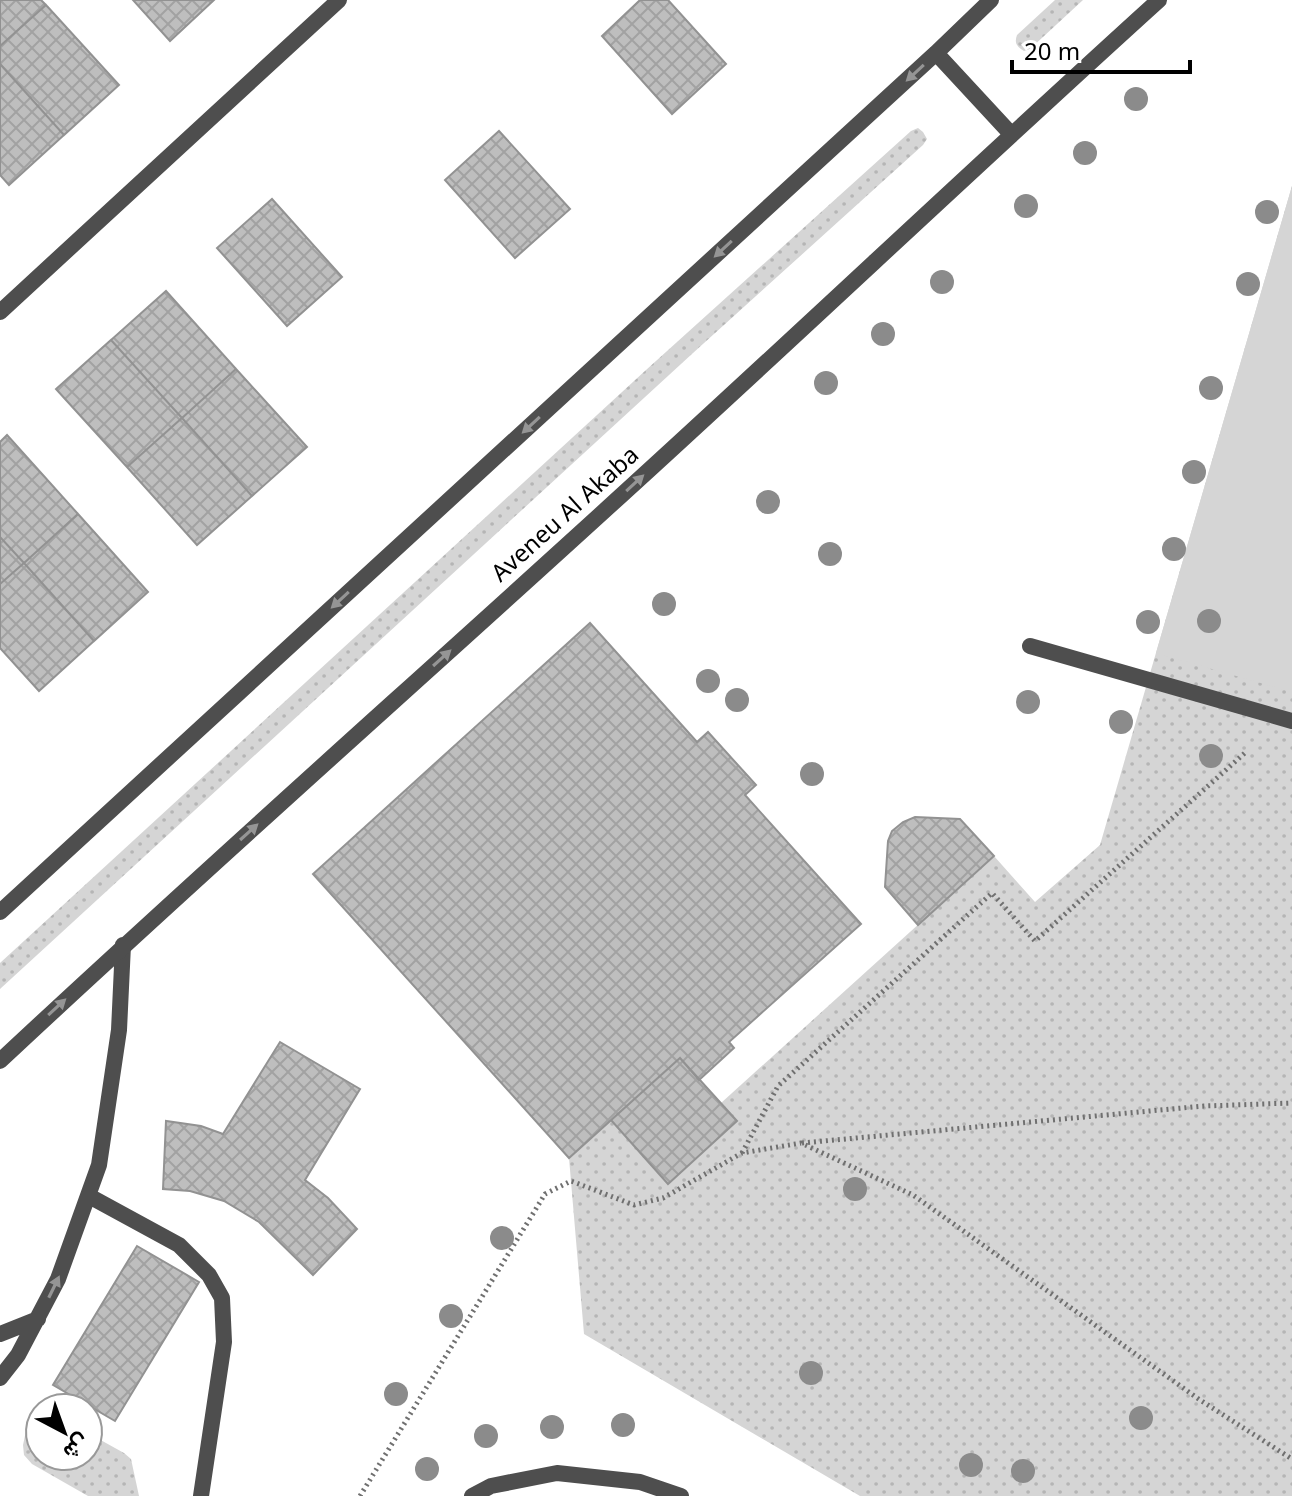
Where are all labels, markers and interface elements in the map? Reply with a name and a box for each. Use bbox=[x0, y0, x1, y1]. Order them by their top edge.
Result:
scale bar bbox=[1012, 24, 1190, 74]
text: 20 m bbox=[1024, 34, 1080, 67]
one-way arrow bbox=[905, 64, 924, 82]
one-way arrow bbox=[714, 239, 733, 257]
one-way arrow bbox=[522, 415, 541, 433]
street label: Aveneu Al Akaba bbox=[483, 438, 645, 588]
one-way arrow bbox=[625, 475, 644, 493]
one-way arrow bbox=[330, 591, 349, 609]
one-way arrow bbox=[432, 649, 451, 667]
one-way arrow bbox=[239, 823, 258, 841]
one-way arrow bbox=[47, 999, 66, 1017]
one-way arrow bbox=[47, 1275, 61, 1299]
north arrow bbox=[24, 1392, 104, 1472]
text: ش bbox=[58, 1428, 98, 1468]

